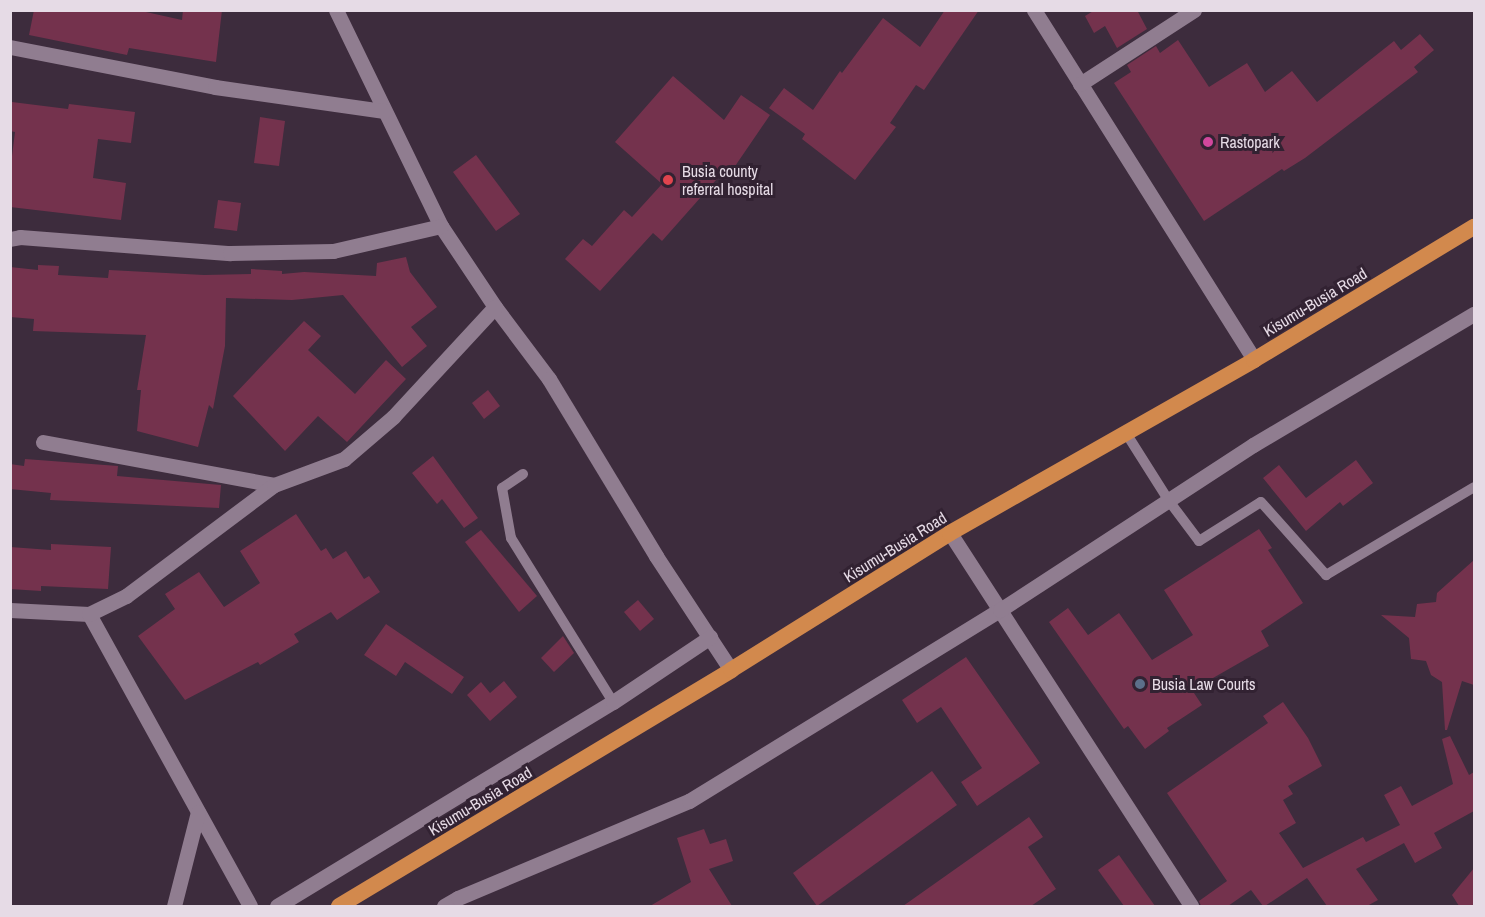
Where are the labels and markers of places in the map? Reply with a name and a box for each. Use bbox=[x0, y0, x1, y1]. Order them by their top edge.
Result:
place label: Rastopark bbox=[1220, 132, 1280, 152]
marker: Rastopark bbox=[1201, 135, 1215, 149]
place label: Busia county referral hospital bbox=[682, 161, 773, 199]
marker: Busia county referral hospital bbox=[659, 171, 677, 189]
place label: Busia Law Courts bbox=[1152, 674, 1256, 694]
marker: Busia Law Courts bbox=[1133, 677, 1147, 691]

